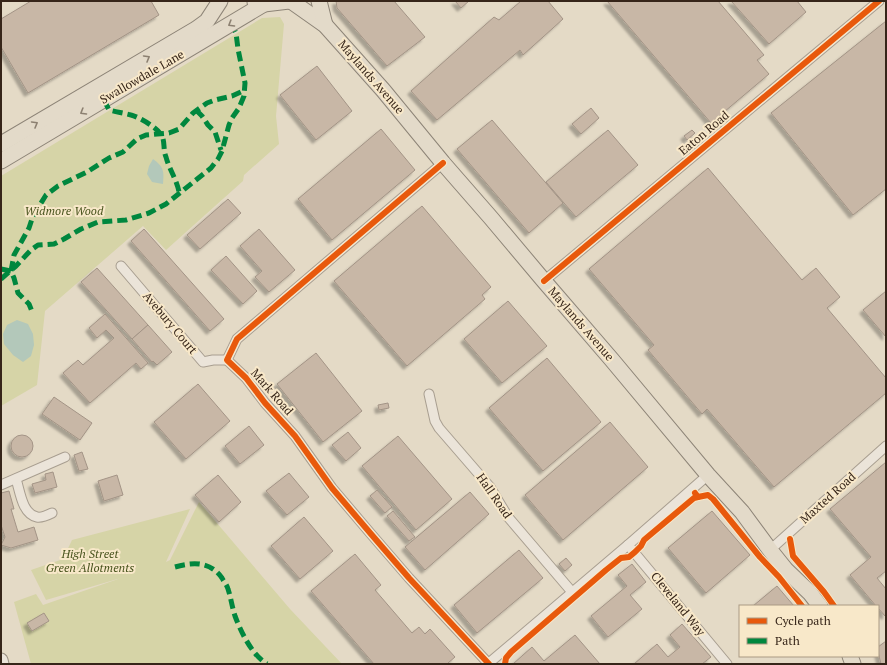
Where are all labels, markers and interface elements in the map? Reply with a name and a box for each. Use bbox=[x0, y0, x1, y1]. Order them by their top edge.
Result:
one-way arrow bbox=[228, 20, 235, 27]
street label: Maylands Avenue bbox=[335, 37, 408, 117]
street label: Swallowdale Lane bbox=[97, 46, 187, 107]
one-way arrow bbox=[143, 56, 150, 63]
street label: Eaton Road bbox=[676, 107, 732, 158]
one-way arrow bbox=[80, 108, 87, 115]
one-way arrow bbox=[30, 121, 38, 128]
park label: Widmore Wood bbox=[25, 203, 104, 218]
street label: Maylands Avenue bbox=[545, 284, 618, 364]
street label: Avebury Court bbox=[140, 289, 201, 357]
street label: Mark Road bbox=[248, 365, 297, 418]
street label: Maxted Road bbox=[797, 469, 859, 526]
street label: Hall Road bbox=[473, 470, 516, 521]
park label: High Street Green Allotments bbox=[46, 546, 134, 575]
street label: Cleveland Way bbox=[648, 569, 709, 639]
legend bbox=[739, 605, 879, 657]
text: Cycle path bbox=[775, 613, 831, 628]
text: Path bbox=[775, 633, 800, 648]

